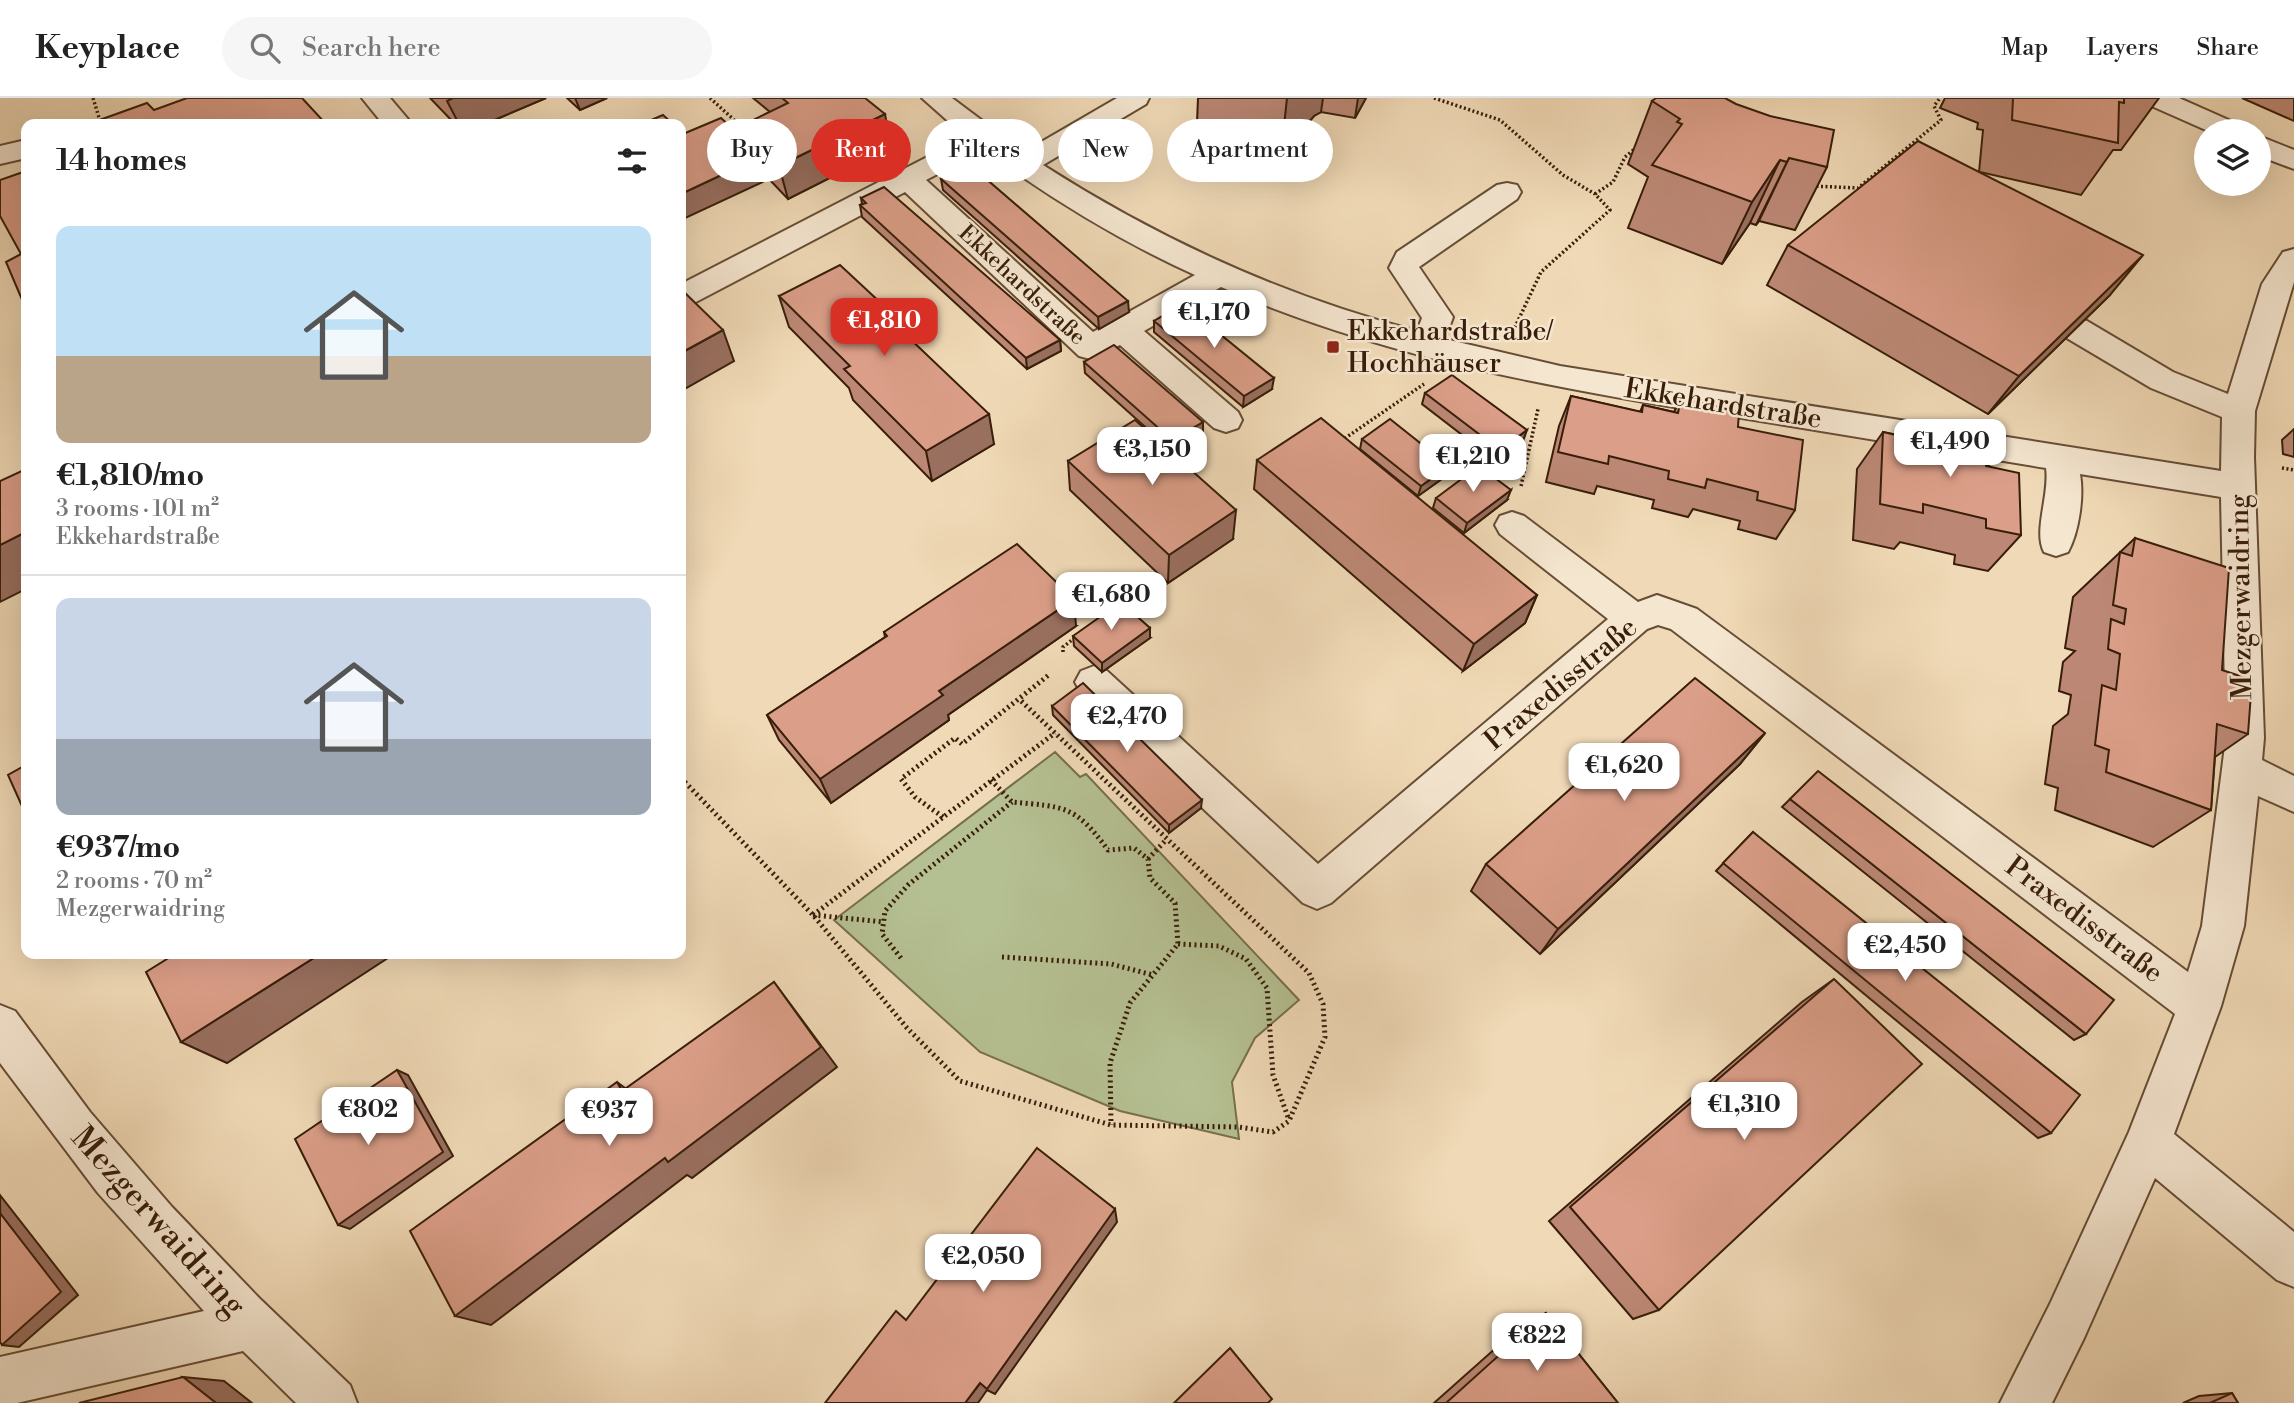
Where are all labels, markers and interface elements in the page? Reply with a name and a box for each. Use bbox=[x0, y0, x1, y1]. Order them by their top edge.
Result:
search box bbox=[222, 17, 712, 80]
text: Keyplace bbox=[35, 28, 180, 69]
icon: search bbox=[246, 29, 284, 67]
text: Search here bbox=[302, 32, 441, 64]
text: Map bbox=[2001, 33, 2048, 63]
text: Layers bbox=[2086, 33, 2158, 63]
text: Share bbox=[2196, 33, 2259, 63]
chip: Buy bbox=[707, 119, 797, 182]
chip: Rent bbox=[811, 119, 911, 182]
chip: Filters bbox=[925, 119, 1044, 182]
chip: New bbox=[1058, 119, 1153, 182]
chip: Apartment bbox=[1167, 119, 1333, 182]
map controls bbox=[2194, 119, 2271, 196]
button: layers bbox=[2194, 119, 2271, 196]
text: 14 homes bbox=[56, 142, 187, 180]
icon: filters bbox=[613, 142, 651, 180]
street label: Ekkehardstraße bbox=[953, 219, 1091, 351]
icon: home bbox=[291, 272, 417, 398]
pin: €1,170 bbox=[1157, 290, 1271, 350]
pin: €1,810 bbox=[827, 299, 941, 358]
text: €1,170 bbox=[1178, 299, 1250, 327]
text: €1,810 bbox=[847, 307, 921, 335]
place label: Ekkehardstraße/ Hochhäuser bbox=[1347, 314, 1554, 381]
marker: Ekkehardstraße/ Hochhäuser bbox=[1325, 339, 1341, 355]
street label: Ekkehardstraße bbox=[1622, 371, 1824, 437]
pin: €1,490 bbox=[1893, 420, 2007, 479]
pin: €3,150 bbox=[1095, 428, 1209, 487]
text: €1,490 bbox=[1910, 428, 1990, 456]
pin: €1,210 bbox=[1416, 434, 1530, 494]
text: €3,150 bbox=[1113, 436, 1191, 464]
text: €1,210 bbox=[1435, 443, 1511, 471]
text: €1,810/mo bbox=[56, 457, 204, 495]
street label: Mezgerwaidring bbox=[2222, 493, 2260, 700]
text: 3 rooms · 101 m² bbox=[56, 495, 219, 523]
text: Ekkehardstraße bbox=[56, 523, 220, 551]
pin: €1,680 bbox=[1054, 573, 1168, 632]
text: €1,680 bbox=[1071, 581, 1151, 609]
street label: Praxedisstraße bbox=[1477, 610, 1645, 758]
icon: home bbox=[291, 644, 417, 770]
pin: €2,470 bbox=[1070, 694, 1184, 754]
text: €2,470 bbox=[1087, 703, 1167, 731]
pin: €1,620 bbox=[1567, 744, 1681, 803]
text: €1,620 bbox=[1585, 752, 1663, 780]
text: €937/mo bbox=[56, 829, 180, 867]
street label: Praxedisstraße bbox=[1998, 849, 2170, 991]
text: 2 rooms · 70 m² bbox=[56, 867, 212, 895]
text: Mezgerwaidring bbox=[56, 895, 225, 923]
pin: €2,450 bbox=[1848, 924, 1962, 983]
text: €2,450 bbox=[1864, 932, 1946, 960]
pin: €1,310 bbox=[1687, 1082, 1801, 1142]
pin: €802 bbox=[327, 1088, 409, 1147]
pin: €937 bbox=[568, 1088, 650, 1148]
text: €1,310 bbox=[1707, 1091, 1781, 1119]
text: €802 bbox=[338, 1096, 398, 1124]
text: €937 bbox=[581, 1097, 637, 1125]
street label: Mezgerwaidring bbox=[62, 1118, 254, 1326]
pin: €2,050 bbox=[926, 1234, 1040, 1294]
text: €2,050 bbox=[941, 1243, 1025, 1271]
pin: €822 bbox=[1496, 1314, 1578, 1373]
text: €822 bbox=[1508, 1322, 1566, 1350]

